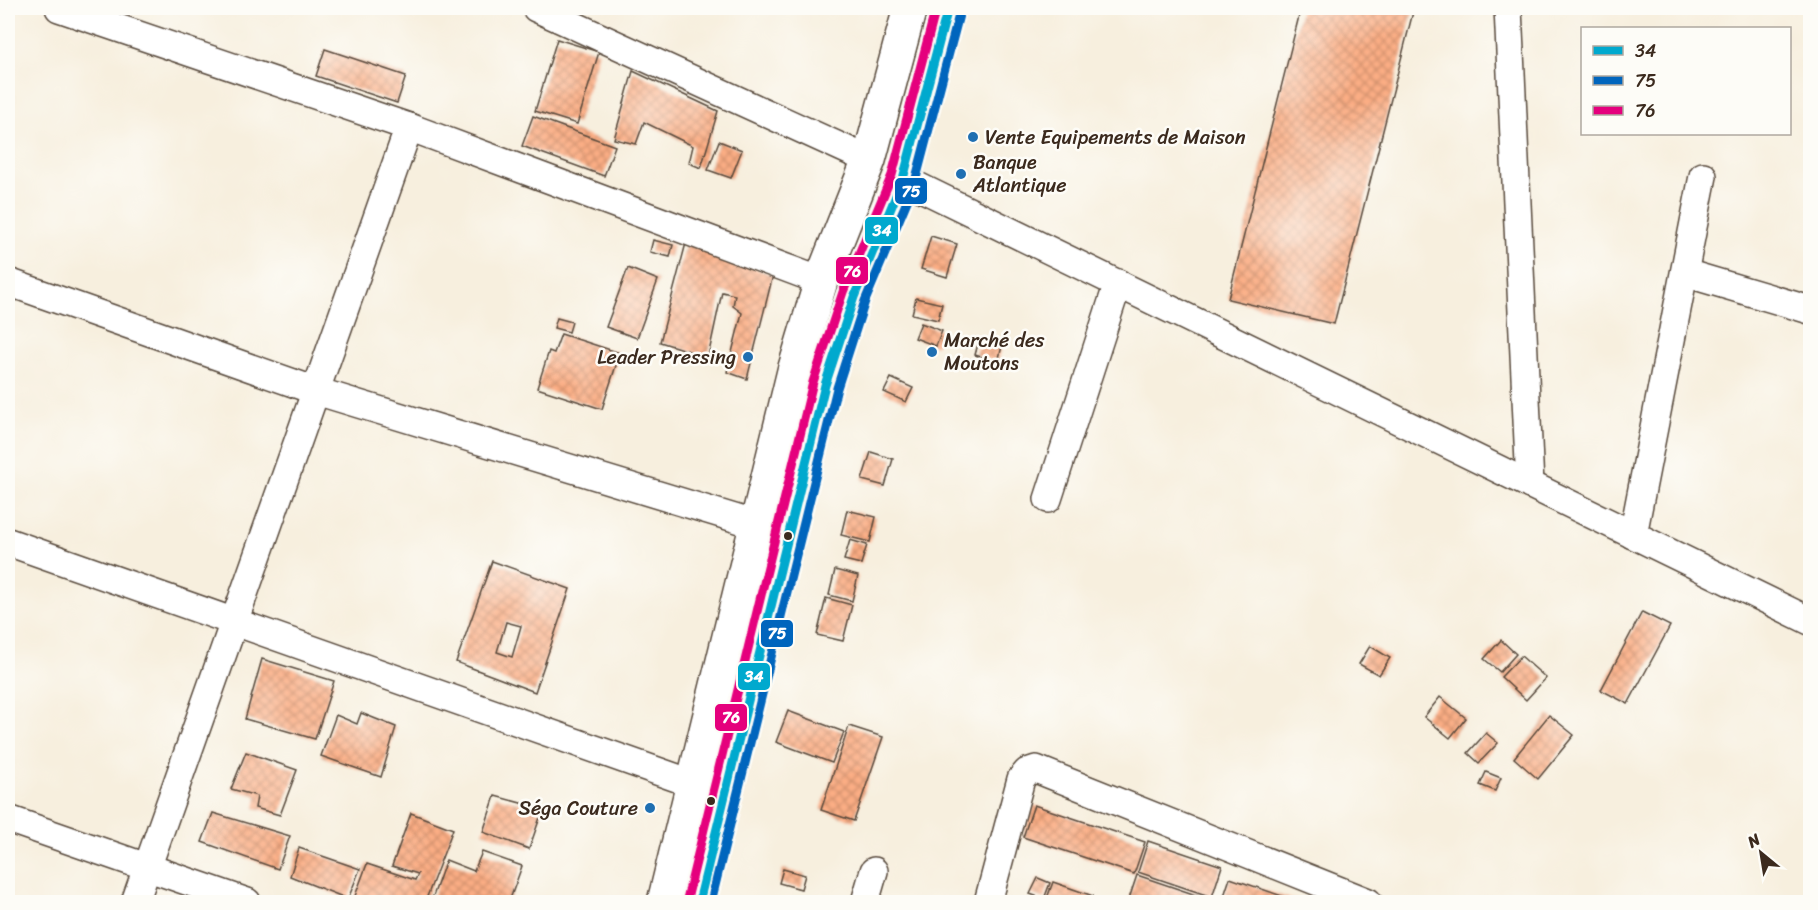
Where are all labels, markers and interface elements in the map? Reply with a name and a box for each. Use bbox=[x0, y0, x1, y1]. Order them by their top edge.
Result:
legend bbox=[1581, 27, 1791, 135]
text: 34 bbox=[1635, 35, 1656, 67]
text: 75 bbox=[1635, 65, 1656, 97]
text: 76 bbox=[1635, 95, 1656, 127]
place label: Vente Equipements de Maison bbox=[985, 120, 1246, 155]
marker: Vente Equipements de Maison bbox=[966, 130, 980, 144]
place label: Banque Atlantique bbox=[972, 145, 1066, 203]
marker: Banque Atlantique bbox=[954, 167, 968, 181]
line badge: 75 bbox=[894, 177, 928, 205]
text: 75 bbox=[902, 177, 921, 206]
line badge: 34 bbox=[864, 216, 899, 245]
text: 34 bbox=[872, 216, 891, 245]
line badge: 76 bbox=[835, 256, 869, 285]
text: 76 bbox=[843, 257, 861, 286]
place label: Marché des Moutons bbox=[944, 323, 1045, 381]
place label: Leader Pressing bbox=[597, 340, 736, 375]
marker: Marché des Moutons bbox=[925, 345, 939, 359]
marker: Leader Pressing bbox=[741, 350, 755, 364]
unlabelled marker bbox=[782, 530, 794, 542]
line badge: 75 bbox=[760, 619, 794, 648]
text: 75 bbox=[768, 619, 787, 648]
line badge: 34 bbox=[737, 662, 771, 691]
text: 34 bbox=[744, 662, 763, 691]
line badge: 76 bbox=[714, 703, 748, 732]
text: 76 bbox=[722, 703, 740, 732]
place label: Séga Couture bbox=[519, 791, 638, 826]
unlabelled marker bbox=[705, 795, 717, 807]
marker: Séga Couture bbox=[643, 801, 657, 815]
north arrow bbox=[1731, 823, 1791, 883]
text: N bbox=[1741, 825, 1767, 856]

